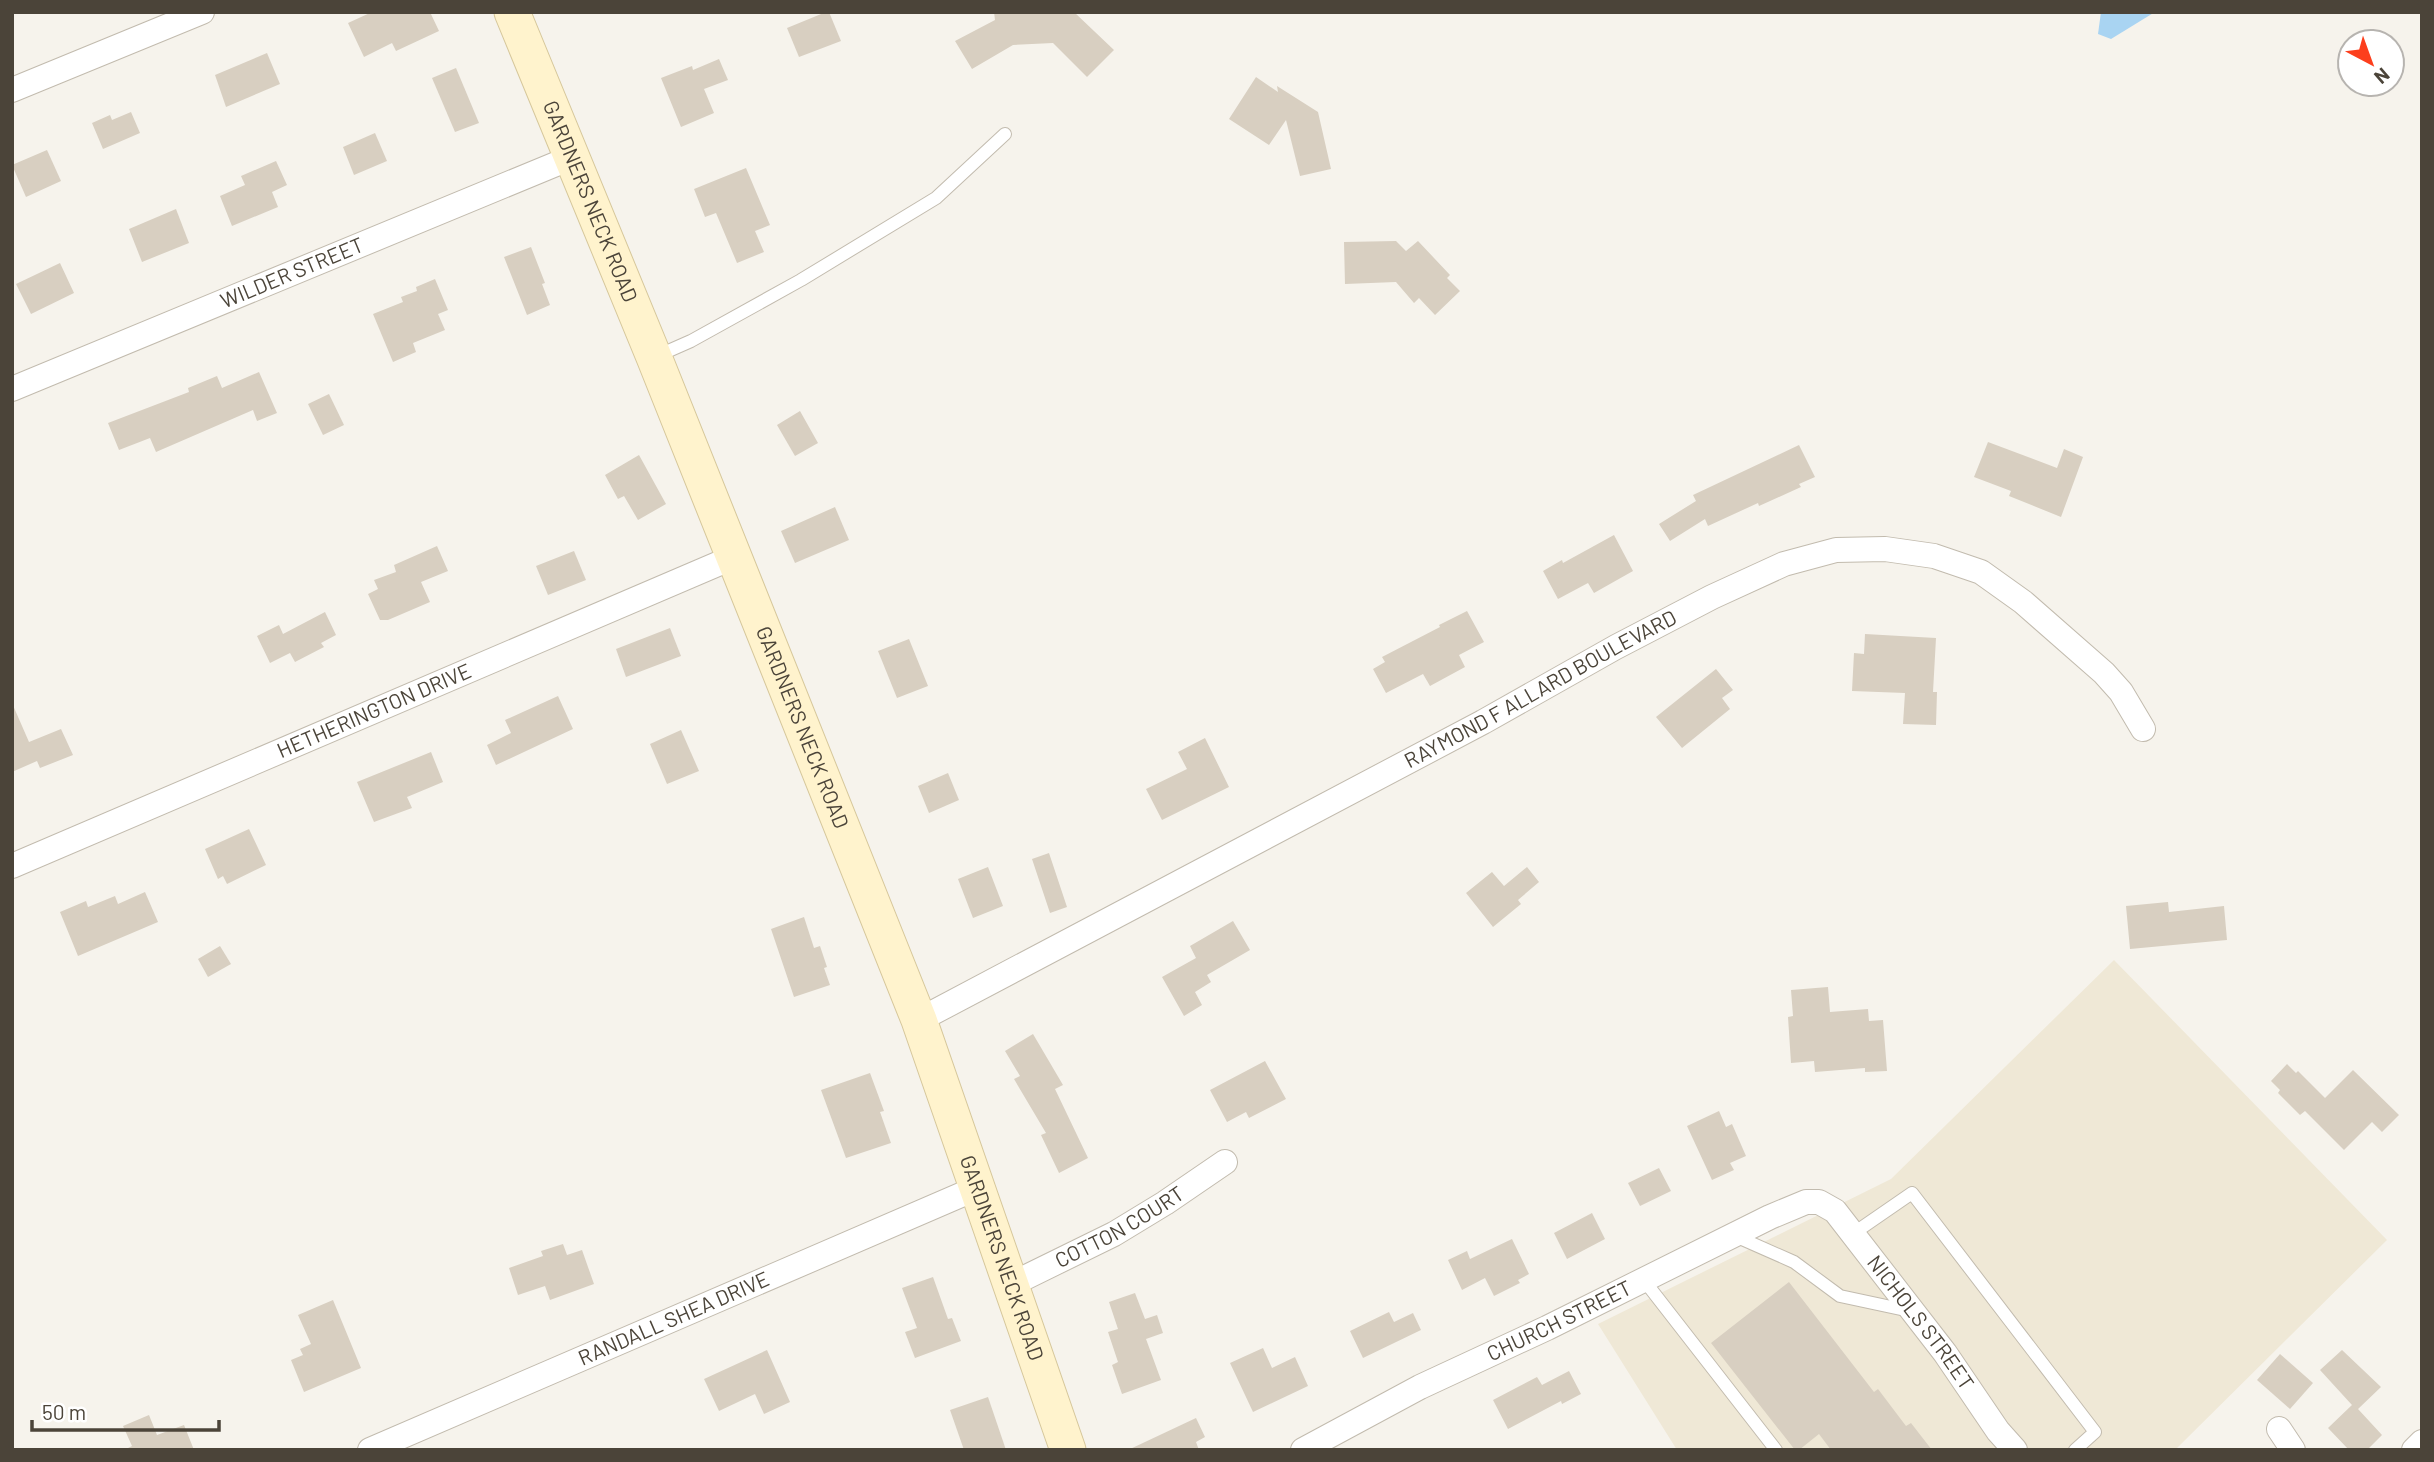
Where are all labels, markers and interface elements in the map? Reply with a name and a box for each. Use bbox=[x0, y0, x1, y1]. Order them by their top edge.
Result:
north arrow bbox=[2336, 28, 2406, 98]
text: N bbox=[2370, 63, 2395, 89]
street label: GARDNERS NECK ROAD bbox=[539, 97, 644, 305]
street label: WILDER STREET bbox=[216, 231, 367, 313]
street label: RAYMOND F ALLARD BOULEVARD bbox=[1400, 604, 1680, 772]
street label: GARDNERS NECK ROAD bbox=[752, 622, 855, 832]
street label: HETHERINGTON DRIVE bbox=[273, 657, 474, 762]
street label: GARDNERS NECK ROAD bbox=[956, 1152, 1050, 1363]
street label: COTTON COURT bbox=[1050, 1180, 1188, 1272]
street label: NICHOLS STREET bbox=[1863, 1250, 1980, 1394]
street label: RANDALL SHEA DRIVE bbox=[574, 1265, 773, 1370]
street label: CHURCH STREET bbox=[1482, 1274, 1635, 1365]
scale bar bbox=[32, 1388, 219, 1432]
text: 50 m bbox=[42, 1399, 86, 1424]

